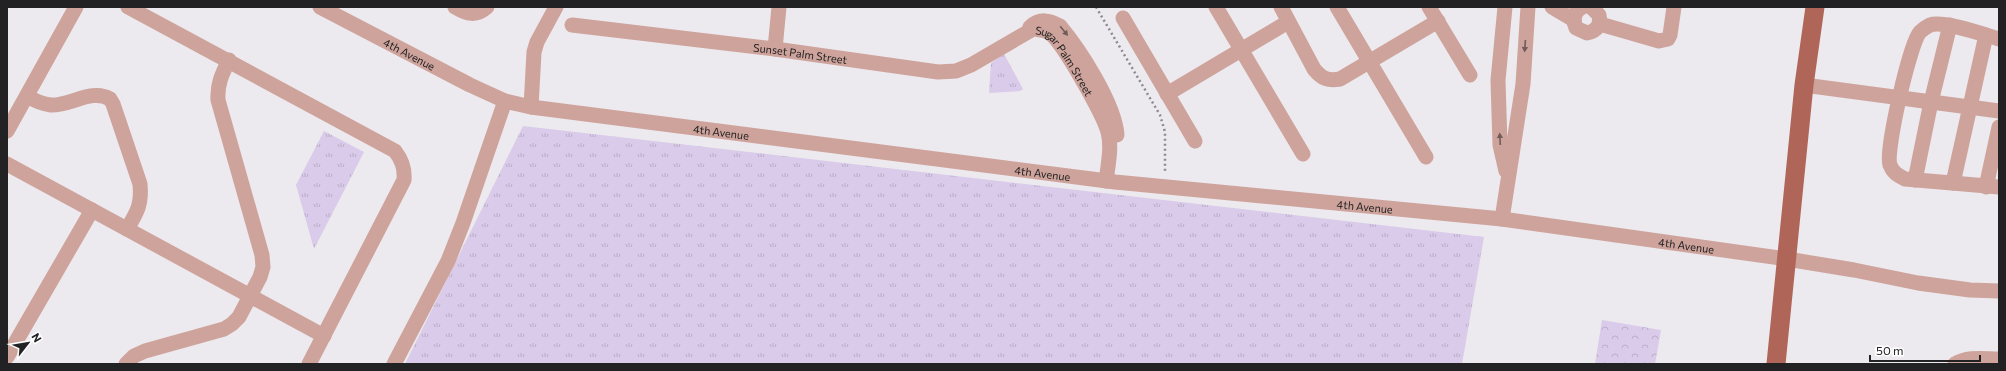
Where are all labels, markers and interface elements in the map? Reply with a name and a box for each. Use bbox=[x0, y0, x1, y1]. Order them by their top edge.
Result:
street label: Sugar Palm Street bbox=[1035, 23, 1097, 98]
one-way arrow bbox=[1059, 26, 1068, 37]
street label: 4th Avenue bbox=[382, 35, 438, 72]
street label: Sunset Palm Street bbox=[753, 40, 849, 66]
one-way arrow bbox=[1522, 40, 1529, 52]
street label: 4th Avenue bbox=[692, 121, 750, 141]
one-way arrow bbox=[1496, 133, 1503, 145]
street label: 4th Avenue bbox=[1014, 163, 1071, 183]
street label: 4th Avenue bbox=[1336, 197, 1394, 215]
street label: 4th Avenue bbox=[1658, 235, 1715, 255]
north arrow bbox=[8, 323, 48, 363]
text: N bbox=[29, 331, 45, 344]
scale bar bbox=[1870, 337, 1980, 363]
text: 50 m bbox=[1876, 343, 1904, 357]

